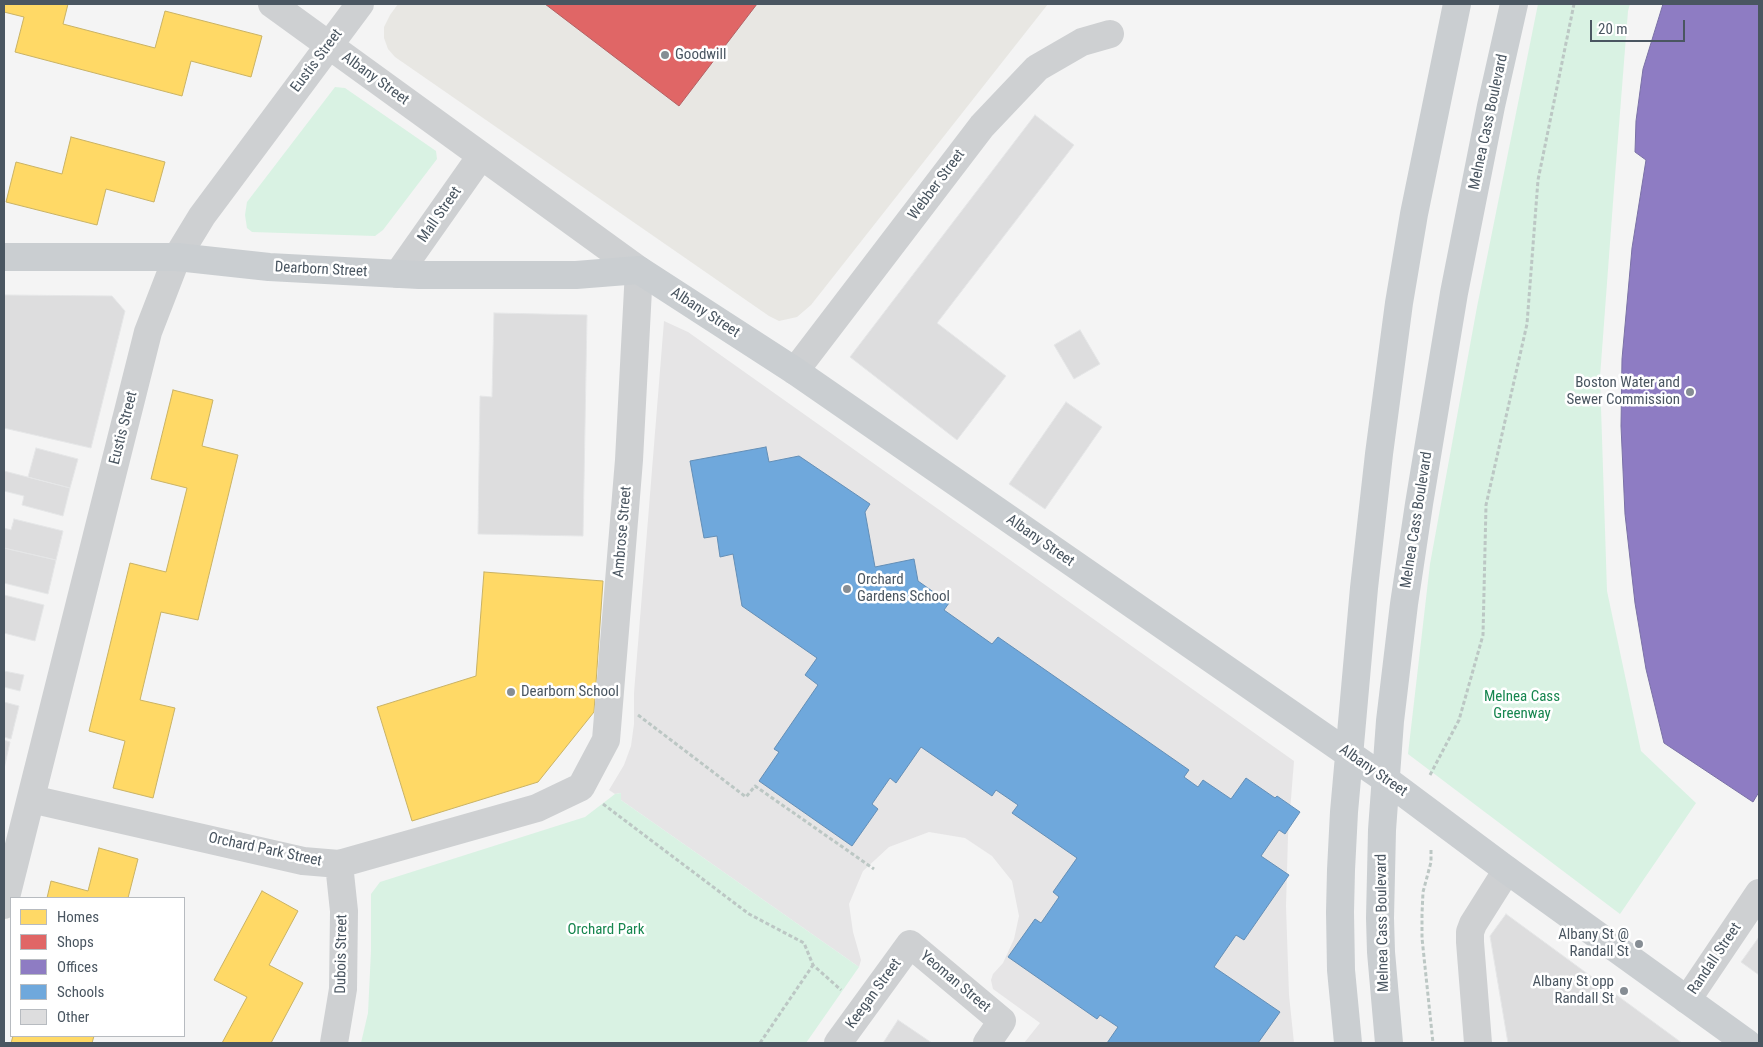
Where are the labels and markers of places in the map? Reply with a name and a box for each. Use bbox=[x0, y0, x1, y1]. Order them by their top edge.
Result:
place label: Goodwill bbox=[675, 46, 726, 64]
marker: Goodwill bbox=[659, 49, 671, 61]
place label: Boston Water and Sewer Commission bbox=[1566, 374, 1680, 409]
marker: Boston Water and Sewer Commission bbox=[1684, 386, 1696, 398]
place label: Orchard Gardens School bbox=[857, 571, 950, 606]
marker: Orchard Gardens School bbox=[841, 583, 853, 595]
place label: Dearborn School bbox=[521, 683, 619, 701]
marker: Dearborn School bbox=[505, 686, 517, 698]
place label: Albany St @ Randall St bbox=[1558, 926, 1629, 961]
marker: Albany St @ Randall St bbox=[1633, 938, 1645, 950]
place label: Albany St opp Randall St bbox=[1532, 973, 1614, 1008]
marker: Albany St opp Randall St bbox=[1618, 985, 1630, 997]

